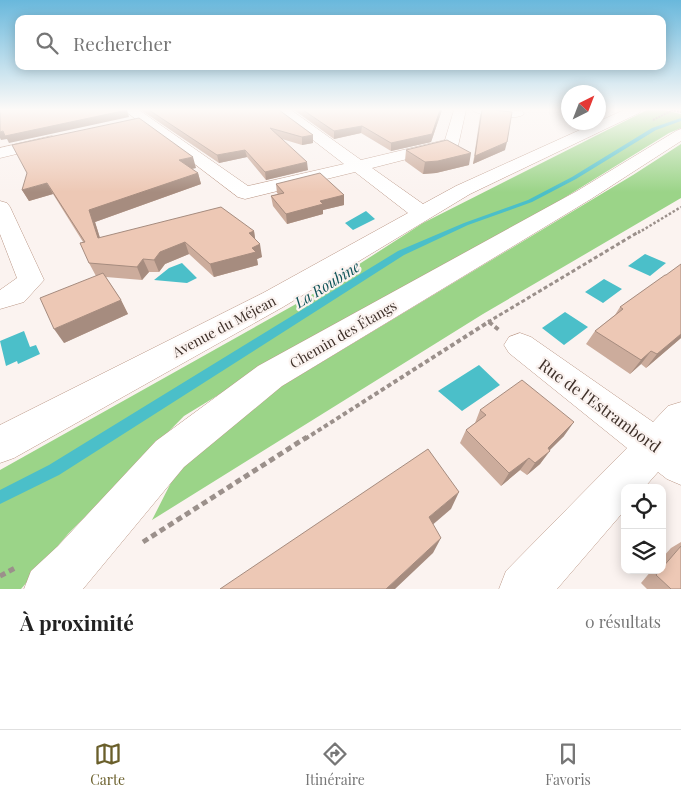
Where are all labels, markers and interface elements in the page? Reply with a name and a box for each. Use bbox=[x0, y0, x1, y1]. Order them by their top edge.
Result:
search box bbox=[15, 15, 666, 70]
icon: search bbox=[33, 29, 61, 57]
text: Rechercher bbox=[73, 30, 172, 56]
north arrow bbox=[561, 85, 606, 130]
water label: La Roubine bbox=[290, 256, 364, 312]
street label: Avenue du Méjean bbox=[168, 290, 280, 362]
street label: Chemin des Étangs bbox=[286, 296, 400, 372]
street label: Rue de l'Estrambord bbox=[535, 354, 665, 456]
map controls bbox=[621, 484, 666, 574]
button: locate bbox=[621, 484, 666, 529]
button: layers bbox=[621, 529, 666, 574]
text: À proximité bbox=[20, 608, 134, 636]
text: 0 résultats bbox=[585, 611, 661, 632]
tab: Carte bbox=[90, 740, 125, 789]
tab: Itinéraire bbox=[305, 740, 365, 789]
tab: Favoris bbox=[545, 740, 591, 789]

